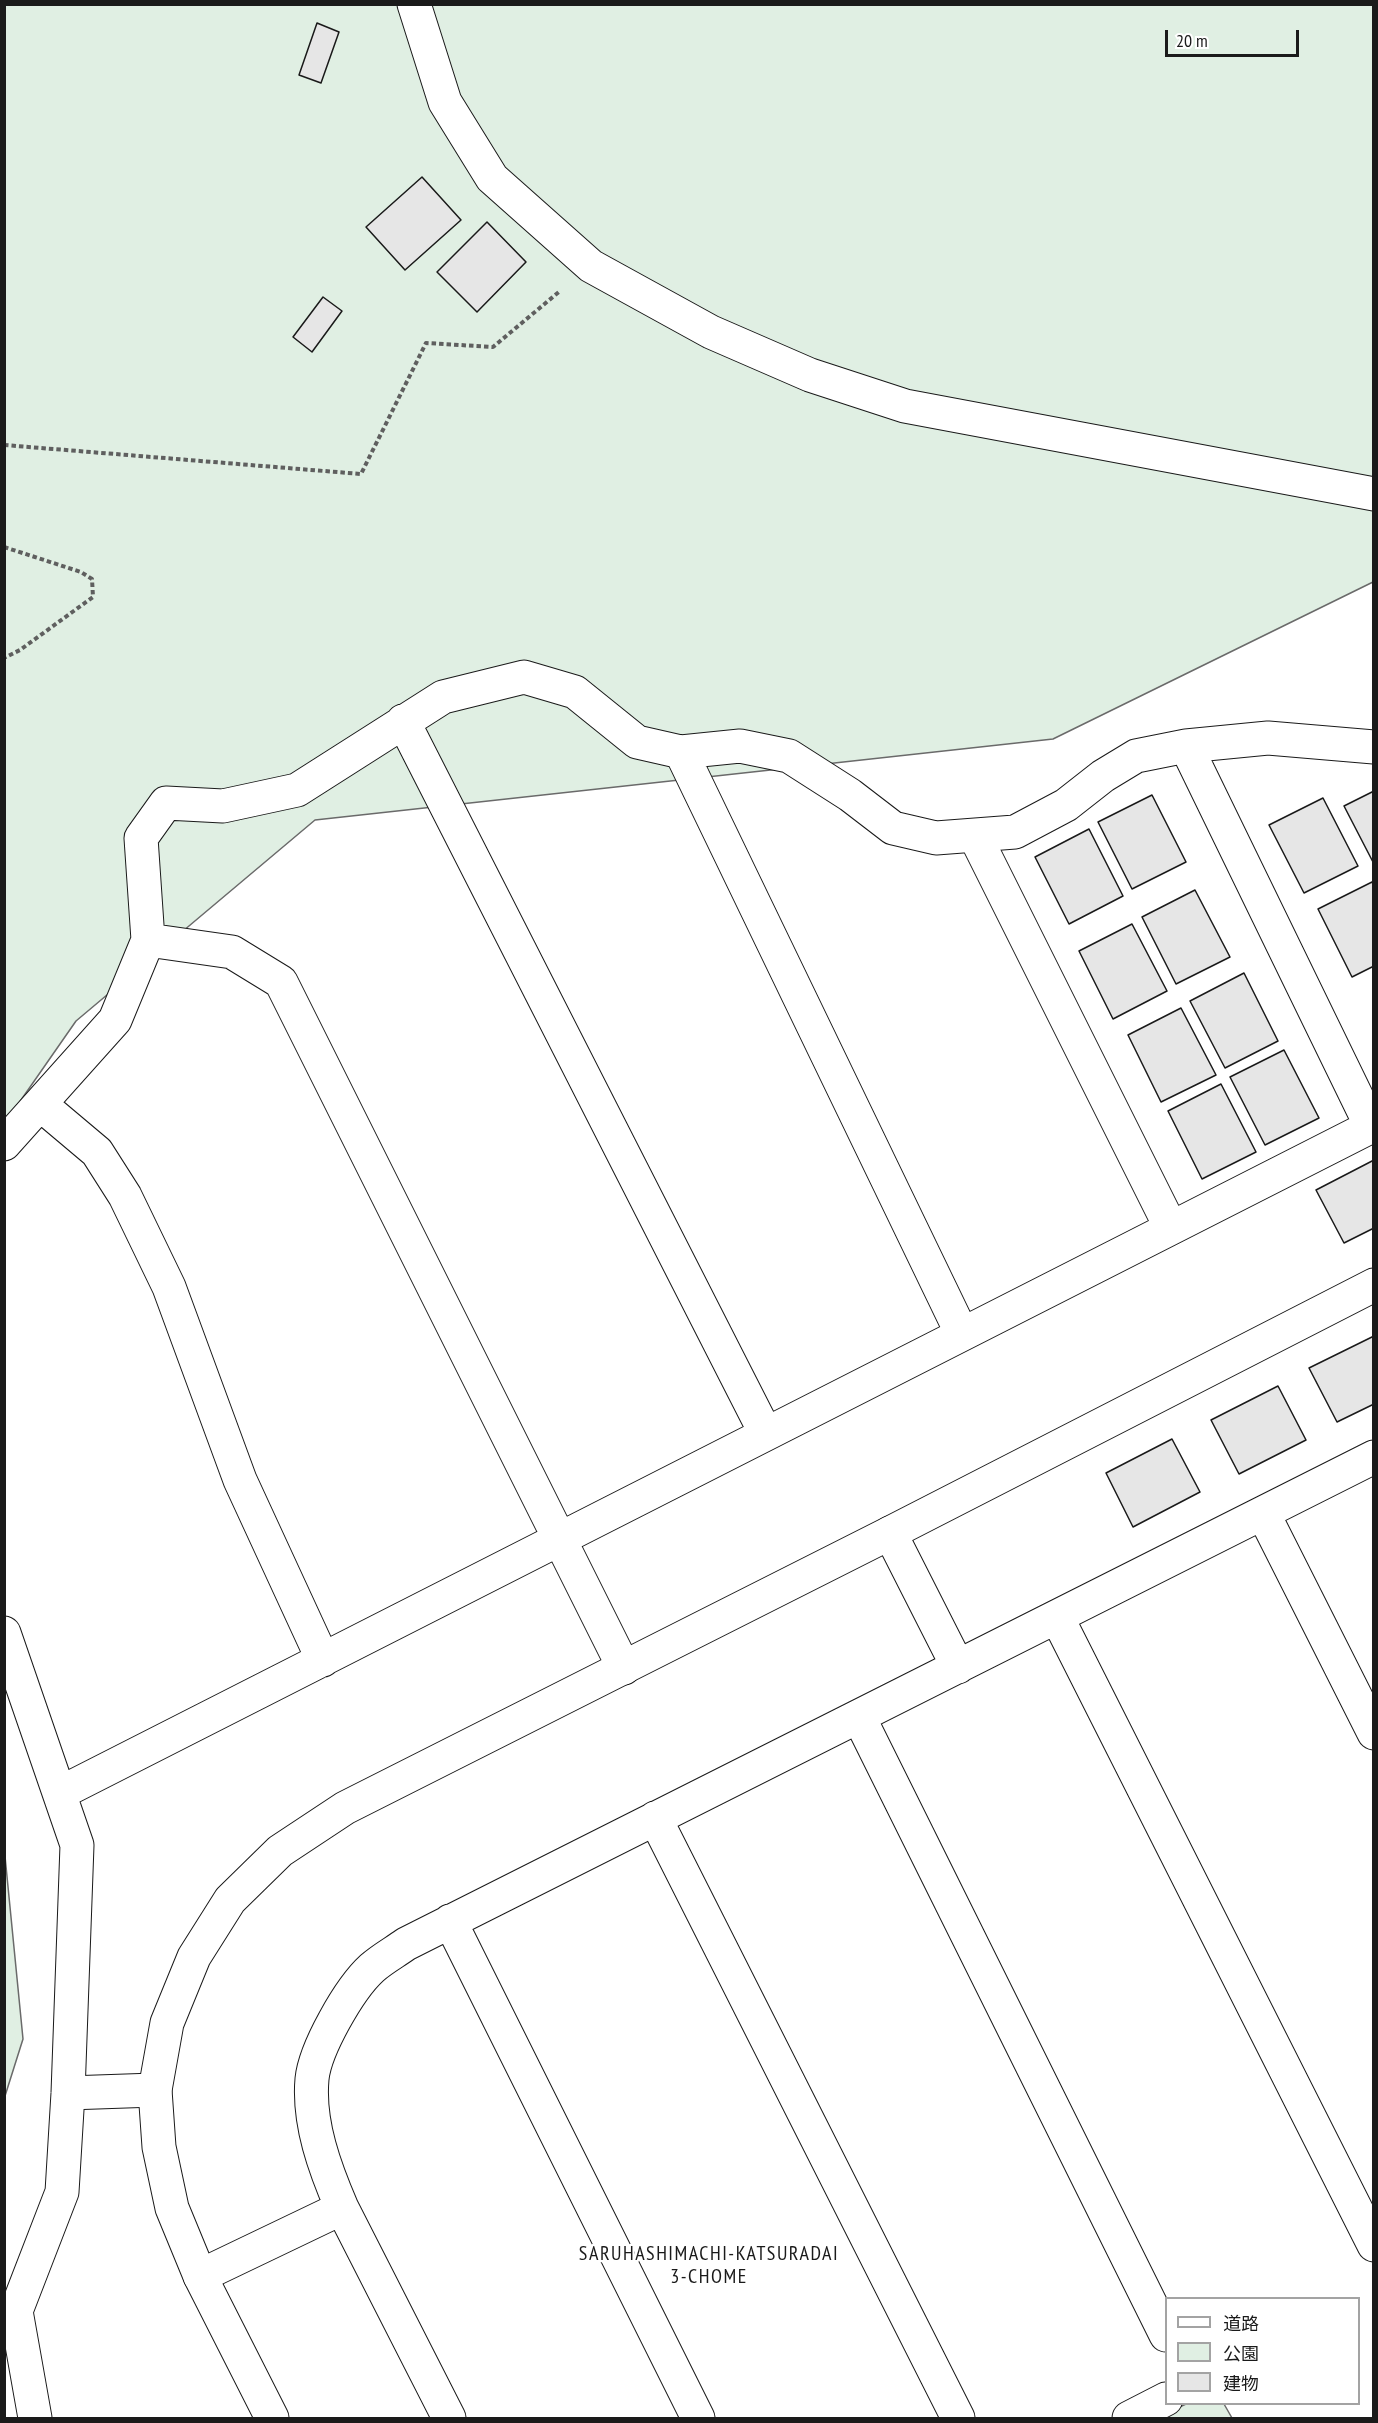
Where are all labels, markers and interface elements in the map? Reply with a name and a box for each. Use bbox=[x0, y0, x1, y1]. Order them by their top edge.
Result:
scale bar bbox=[1168, 18, 1302, 56]
text: 20 m bbox=[1176, 29, 1208, 52]
district label: SARUHASHIMACHI-KATSURADAI 3-CHOME bbox=[579, 2242, 839, 2289]
legend bbox=[1165, 2297, 1360, 2405]
text: 道路 bbox=[1223, 2312, 1259, 2335]
text: 公園 bbox=[1223, 2342, 1259, 2365]
text: 建物 bbox=[1223, 2372, 1259, 2395]

